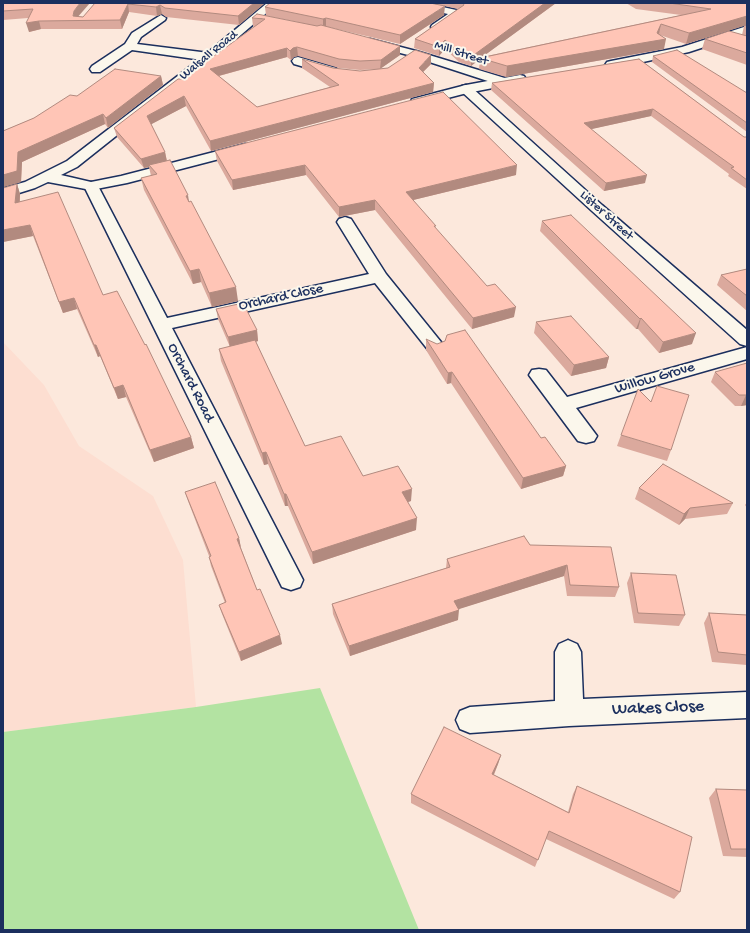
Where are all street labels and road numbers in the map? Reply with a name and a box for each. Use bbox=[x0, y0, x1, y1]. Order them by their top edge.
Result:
street label: Walsall Road bbox=[177, 28, 241, 84]
street label: Mill Street bbox=[432, 38, 490, 70]
street label: Lister Street bbox=[576, 188, 636, 244]
street label: Orchard Close bbox=[237, 280, 325, 316]
street label: Orchard Road bbox=[162, 340, 218, 426]
street label: Willow Grove bbox=[613, 359, 697, 399]
street label: Wakes Close bbox=[611, 697, 705, 721]

